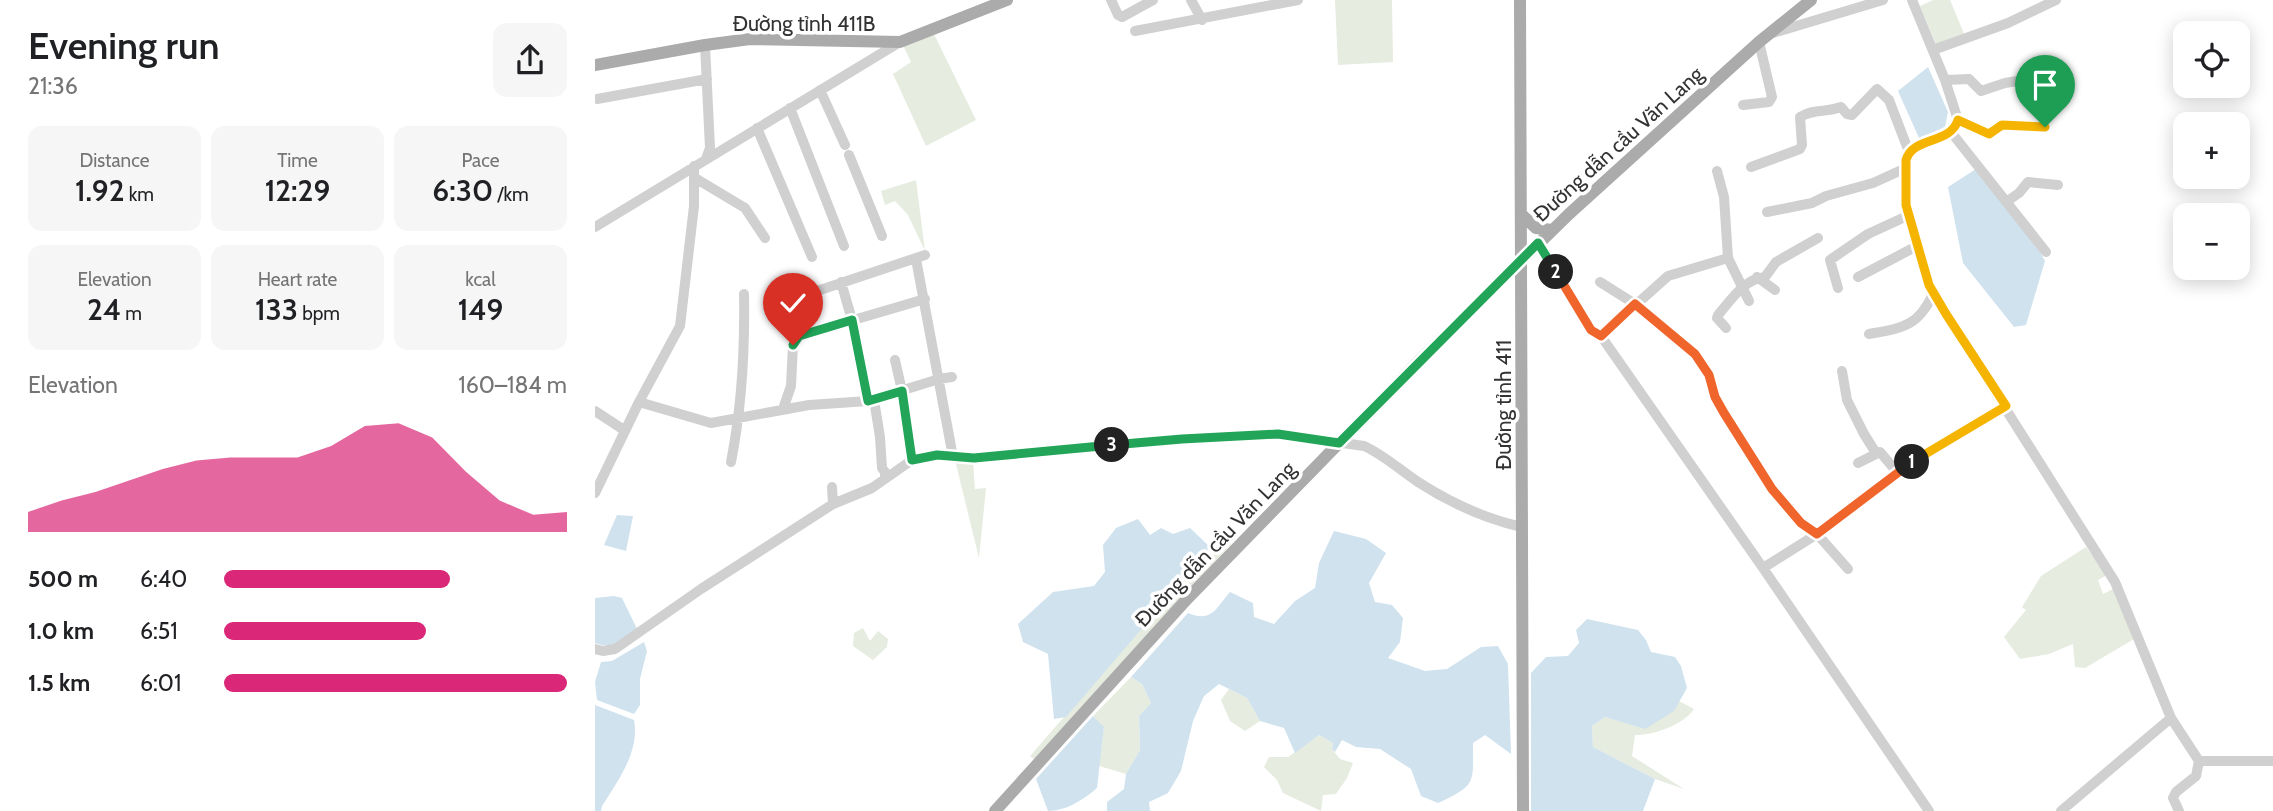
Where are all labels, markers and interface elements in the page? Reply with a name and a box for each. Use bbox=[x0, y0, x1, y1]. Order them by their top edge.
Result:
street label: Đường tỉnh 411B bbox=[733, 11, 875, 36]
map controls bbox=[2173, 21, 2250, 280]
button: locate bbox=[2173, 21, 2250, 98]
text: Evening run bbox=[28, 22, 220, 69]
button: share bbox=[493, 23, 567, 97]
pin bbox=[2015, 55, 2075, 127]
street label: Đường dẫn cầu Văn Lang bbox=[1528, 61, 1708, 227]
icon: arrive bbox=[2026, 66, 2064, 104]
text: 21:36 bbox=[28, 72, 78, 100]
button: + bbox=[2173, 112, 2250, 189]
text: Distance bbox=[80, 149, 149, 172]
text: Time bbox=[277, 149, 318, 172]
text: Pace bbox=[462, 149, 499, 172]
text: 1.92 bbox=[75, 172, 125, 209]
text: 12:29 bbox=[265, 172, 330, 209]
text: 6:30 bbox=[432, 172, 493, 209]
text: km bbox=[125, 183, 154, 206]
text: /km bbox=[493, 183, 529, 206]
button: − bbox=[2173, 203, 2250, 280]
pin: 2 bbox=[1539, 254, 1573, 290]
text: 2 bbox=[1550, 260, 1561, 283]
text: Elevation bbox=[77, 268, 152, 291]
text: Heart rate bbox=[258, 268, 337, 291]
text: kcal bbox=[465, 268, 496, 291]
pin bbox=[763, 273, 823, 345]
icon: check bbox=[774, 284, 812, 322]
text: 24 bbox=[87, 291, 121, 328]
text: 133 bbox=[255, 291, 298, 328]
text: 149 bbox=[458, 291, 503, 328]
text: m bbox=[121, 302, 142, 325]
text: bpm bbox=[298, 302, 340, 325]
street label: Đường tỉnh 411 bbox=[1491, 340, 1516, 470]
text: Elevation bbox=[28, 371, 118, 399]
text: 160–184 m bbox=[458, 371, 567, 399]
pin: 3 bbox=[1095, 428, 1129, 462]
text: 3 bbox=[1106, 433, 1117, 456]
pin: 1 bbox=[1895, 444, 1929, 480]
text: 1 bbox=[1908, 450, 1915, 473]
street label: Đường dẫn cầu Văn Lang bbox=[1130, 456, 1301, 632]
text: 500 m bbox=[28, 565, 98, 593]
text: 6:40 bbox=[140, 565, 187, 593]
text: 1.0 km bbox=[28, 617, 94, 645]
text: 6:51 bbox=[140, 617, 178, 645]
text: 1.5 km bbox=[28, 669, 90, 697]
text: 6:01 bbox=[140, 669, 181, 697]

